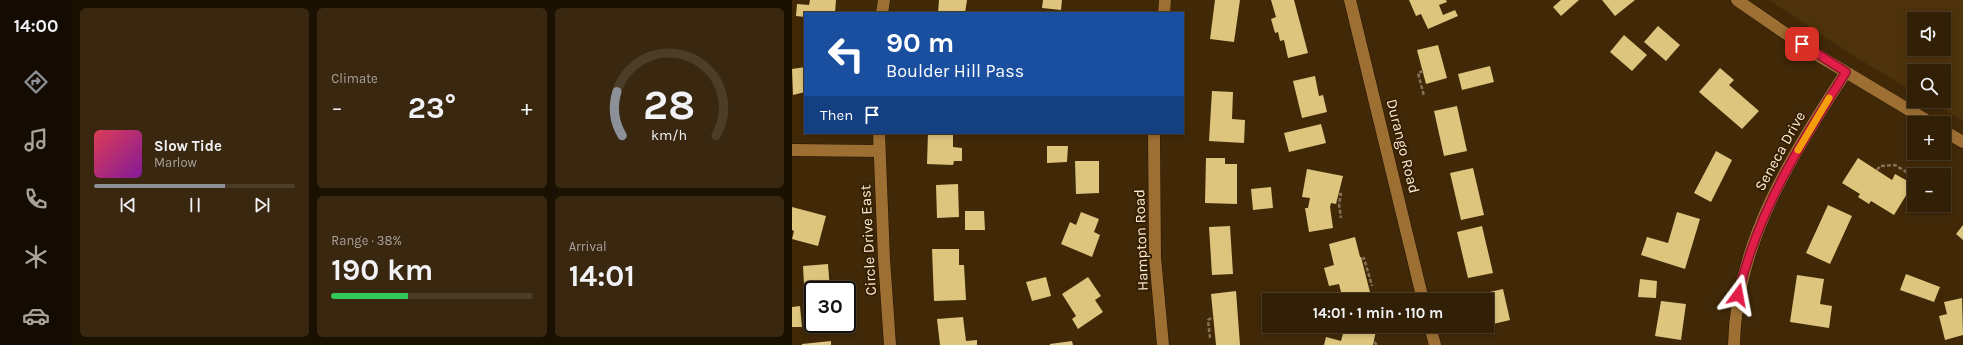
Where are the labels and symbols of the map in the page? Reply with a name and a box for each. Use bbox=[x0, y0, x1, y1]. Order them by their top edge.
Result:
pin bbox=[1785, 27, 1819, 61]
street label: Durango Road bbox=[1383, 97, 1423, 195]
street label: Seneca Drive bbox=[1751, 108, 1809, 194]
street label: Circle Drive East bbox=[856, 184, 880, 296]
street label: Hampton Road bbox=[1130, 189, 1152, 291]
position arrow bbox=[1717, 274, 1759, 316]
speed limit sign: 30 bbox=[804, 281, 856, 333]

